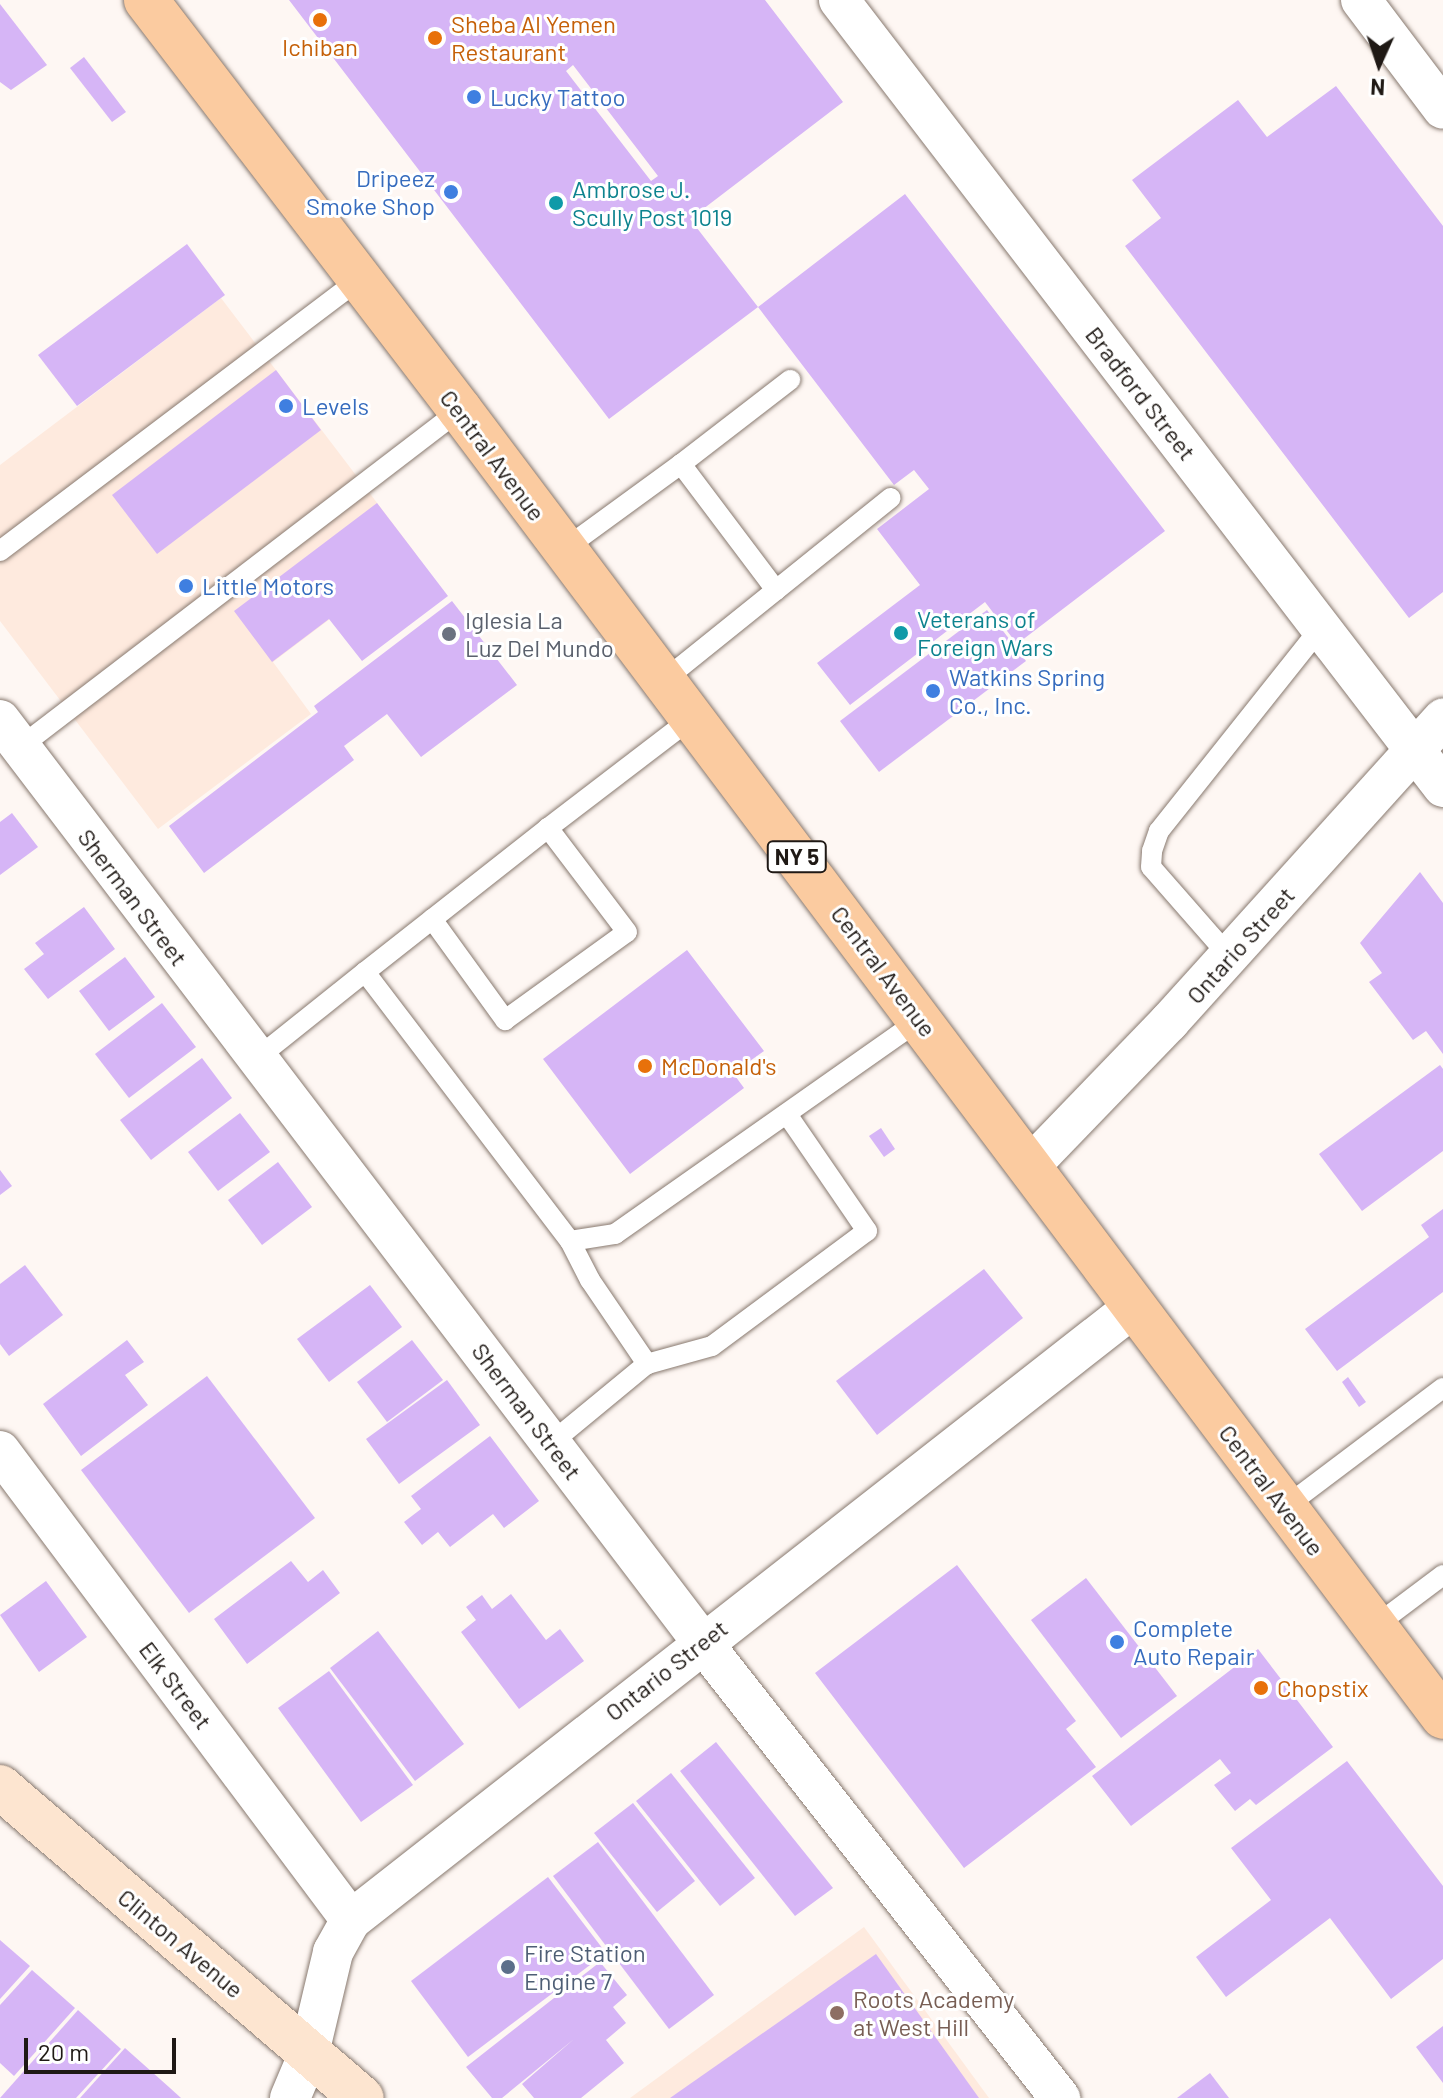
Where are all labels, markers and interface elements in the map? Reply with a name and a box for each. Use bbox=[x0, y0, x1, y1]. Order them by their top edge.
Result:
place label: Sheba Al Yemen Restaurant bbox=[451, 10, 616, 66]
marker: Ichiban bbox=[311, 11, 329, 29]
north arrow bbox=[1339, 24, 1419, 104]
marker: Sheba Al Yemen Restaurant bbox=[426, 29, 444, 47]
place label: Ichiban bbox=[282, 33, 358, 61]
text: N bbox=[1370, 75, 1386, 101]
place label: Lucky Tattoo bbox=[490, 83, 626, 111]
marker: Lucky Tattoo bbox=[465, 88, 483, 106]
place label: Dripeez Smoke Shop bbox=[306, 164, 435, 220]
place label: Ambrose J. Scully Post 1019 bbox=[572, 175, 732, 231]
marker: Dripeez Smoke Shop bbox=[442, 183, 460, 201]
marker: Ambrose J. Scully Post 1019 bbox=[547, 194, 565, 212]
street label: Bradford Street bbox=[1080, 320, 1202, 466]
street label: Central Avenue bbox=[434, 384, 552, 526]
place label: Levels bbox=[302, 392, 369, 420]
marker: Levels bbox=[277, 397, 295, 415]
place label: Little Motors bbox=[202, 572, 334, 600]
marker: Little Motors bbox=[177, 577, 195, 595]
place label: Veterans of Foreign Wars bbox=[917, 605, 1053, 661]
place label: Iglesia La Luz Del Mundo bbox=[465, 606, 614, 662]
marker: Veterans of Foreign Wars bbox=[892, 624, 910, 642]
marker: Iglesia La Luz Del Mundo bbox=[440, 625, 458, 643]
place label: Watkins Spring Co., Inc. bbox=[949, 663, 1105, 719]
marker: Watkins Spring Co., Inc. bbox=[924, 682, 942, 700]
street label: Sherman Street bbox=[72, 823, 194, 971]
road number: NY 5 bbox=[765, 839, 829, 875]
street label: Ontario Street bbox=[1180, 881, 1300, 1009]
street label: Central Avenue bbox=[825, 900, 943, 1042]
place label: McDonald's bbox=[661, 1052, 776, 1080]
marker: McDonald's bbox=[636, 1057, 654, 1075]
street label: Sherman Street bbox=[466, 1337, 588, 1485]
street label: Central Avenue bbox=[1213, 1419, 1331, 1561]
street label: Ontario Street bbox=[599, 1613, 733, 1727]
place label: Complete Auto Repair bbox=[1133, 1614, 1254, 1670]
marker: Complete Auto Repair bbox=[1108, 1633, 1126, 1651]
street label: Elk Street bbox=[134, 1635, 218, 1735]
place label: Chopstix bbox=[1277, 1674, 1368, 1702]
marker: Chopstix bbox=[1252, 1679, 1270, 1697]
street label: Clinton Avenue bbox=[113, 1882, 249, 2004]
place label: Fire Station Engine 7 bbox=[524, 1939, 646, 1995]
marker: Fire Station Engine 7 bbox=[499, 1958, 517, 1976]
place label: Roots Academy at West Hill bbox=[853, 1985, 1014, 2041]
marker: Roots Academy at West Hill bbox=[828, 2004, 846, 2022]
scale bar bbox=[28, 2022, 180, 2072]
text: 20 m bbox=[38, 2037, 89, 2066]

